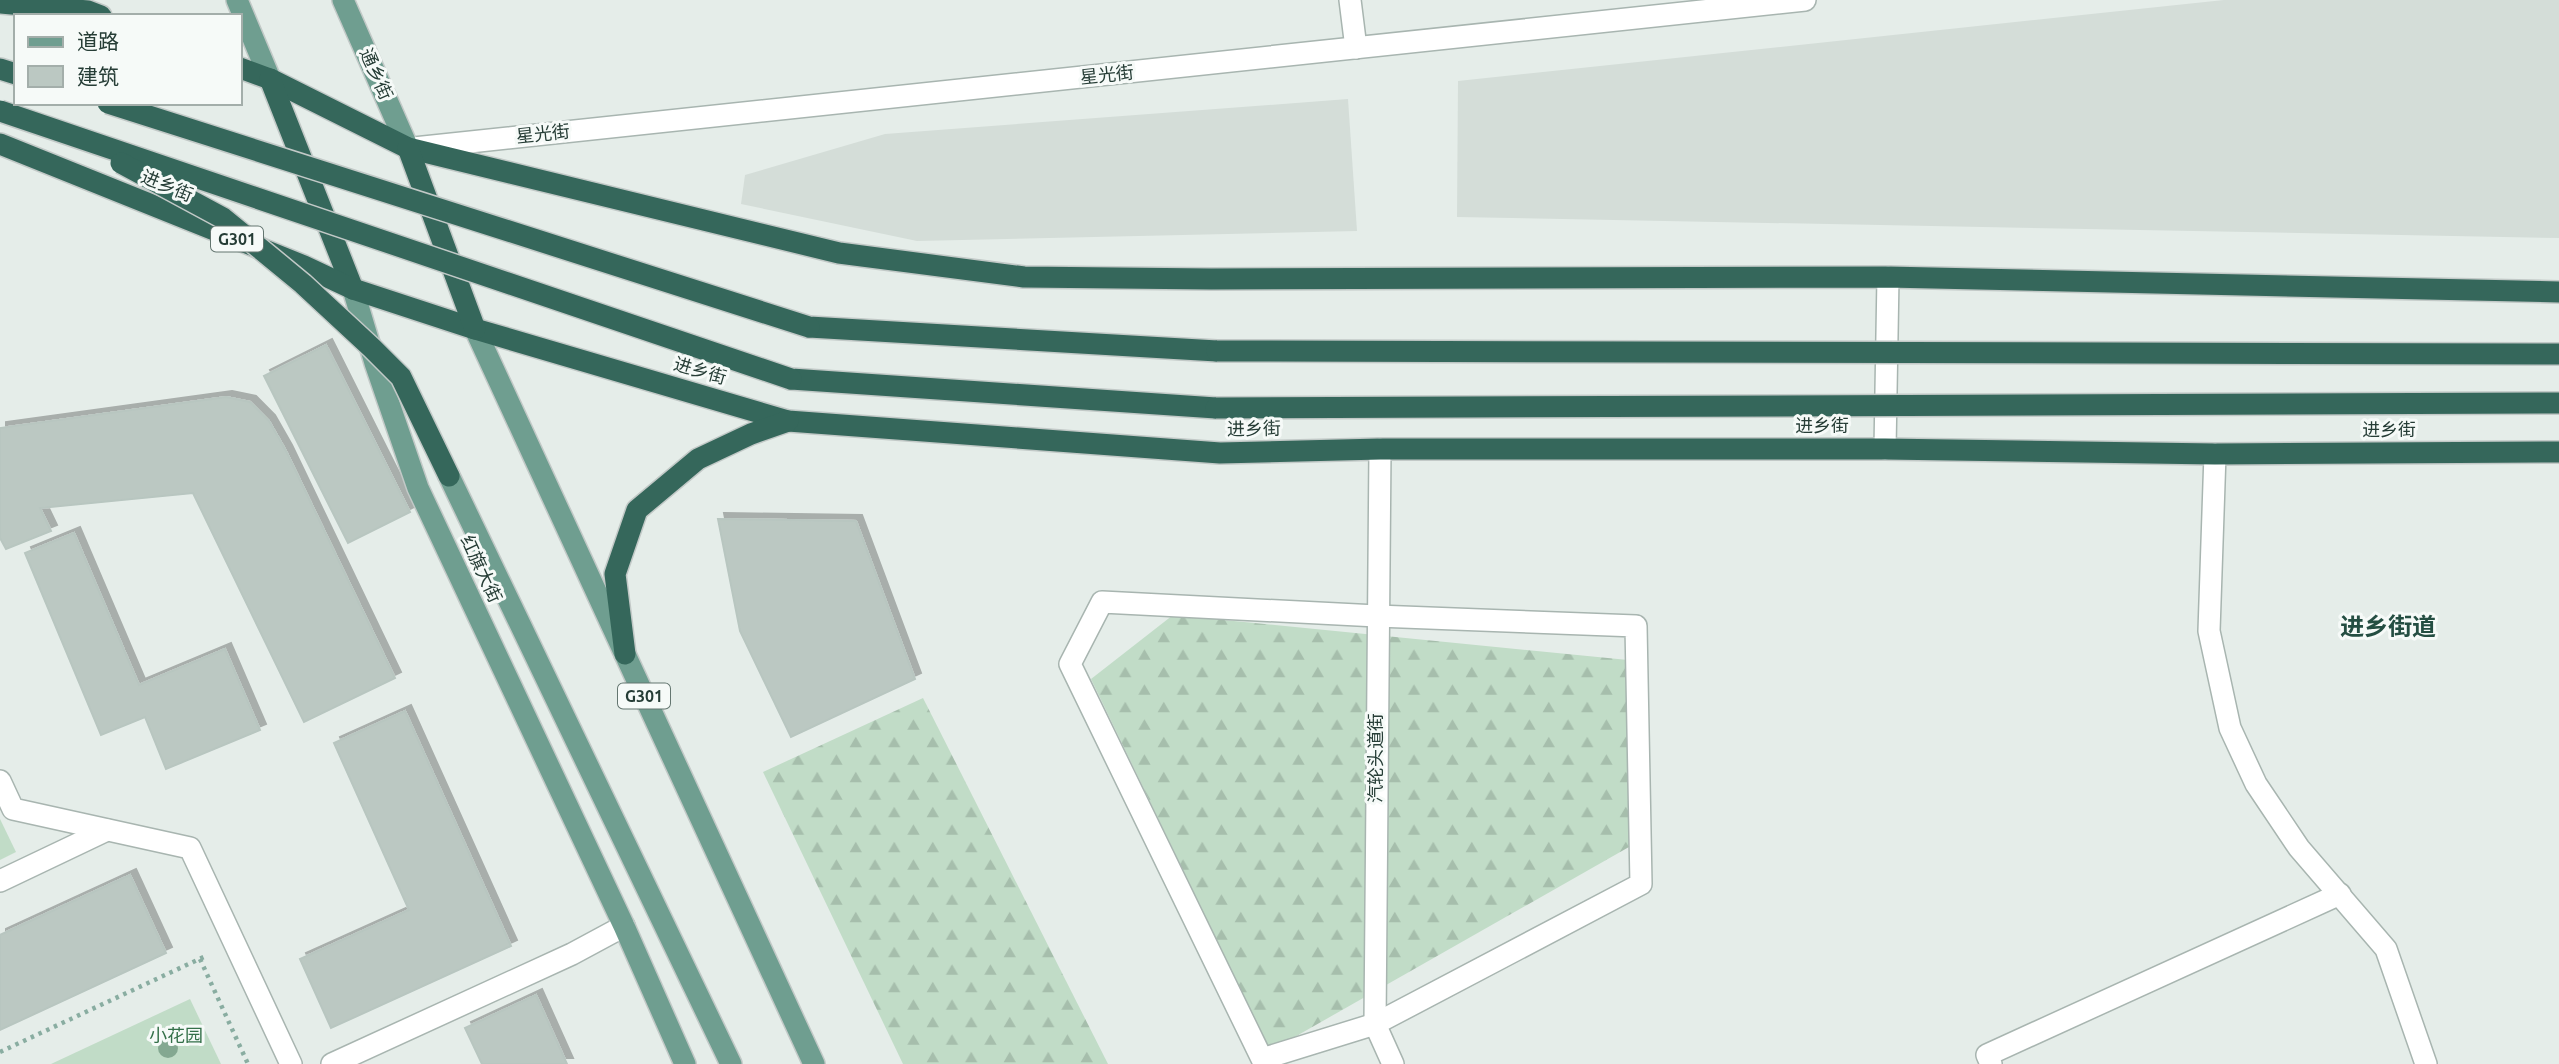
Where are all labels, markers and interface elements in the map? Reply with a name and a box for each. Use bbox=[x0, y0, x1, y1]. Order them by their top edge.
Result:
legend bbox=[14, 14, 242, 105]
text: 道路 bbox=[77, 29, 119, 53]
street label: 通乡街 bbox=[357, 45, 397, 102]
street label: 星光街 bbox=[1079, 61, 1135, 87]
text: 建筑 bbox=[77, 64, 119, 88]
street label: 星光街 bbox=[515, 120, 571, 146]
street label: 进乡街 bbox=[139, 166, 196, 204]
road number: G301 bbox=[211, 227, 263, 252]
street label: 进乡街 bbox=[672, 353, 729, 387]
street label: 进乡街 bbox=[1795, 415, 1849, 435]
street label: 进乡街 bbox=[1227, 418, 1281, 438]
street label: 进乡街 bbox=[2362, 419, 2416, 439]
street label: 红旗大街 bbox=[458, 532, 506, 605]
district label: 进乡街道 bbox=[2340, 613, 2436, 640]
road number: G301 bbox=[618, 684, 670, 708]
street label: 汽轮头道街 bbox=[1365, 713, 1385, 803]
park label: 小花园 bbox=[149, 1025, 203, 1045]

